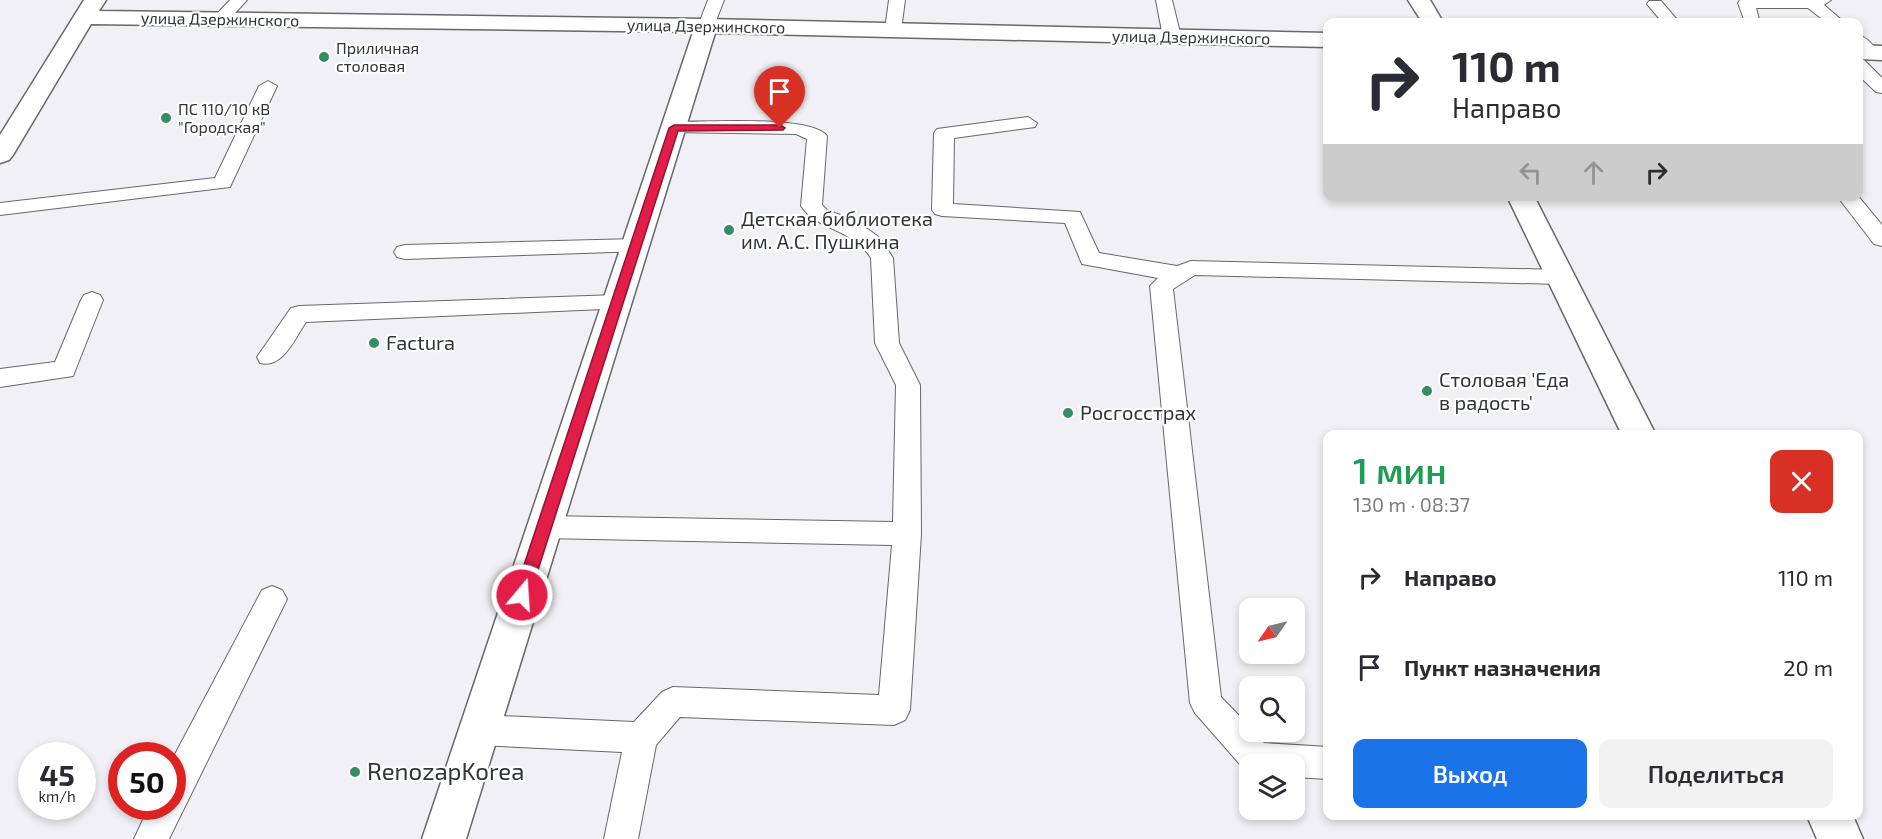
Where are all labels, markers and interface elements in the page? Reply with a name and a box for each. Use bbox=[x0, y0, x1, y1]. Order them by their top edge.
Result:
street label: улица Дзержинского bbox=[141, 8, 299, 30]
street label: улица Дзержинского bbox=[627, 15, 785, 37]
street label: улица Дзержинского bbox=[1112, 26, 1270, 48]
place label: Приличная столовая bbox=[336, 38, 419, 75]
text: 110 m bbox=[1452, 40, 1561, 90]
icon: right bbox=[1353, 42, 1431, 120]
marker: Приличная столовая bbox=[317, 50, 331, 64]
pin bbox=[754, 66, 805, 128]
icon: arrive bbox=[763, 75, 796, 108]
text: Направо bbox=[1452, 91, 1561, 123]
place label: ПС 110/10 кВ "Городская" bbox=[178, 99, 270, 136]
marker: ПС 110/10 кВ "Городская" bbox=[159, 111, 173, 125]
icon: left bbox=[1514, 156, 1547, 189]
icon: ahead bbox=[1577, 156, 1610, 189]
icon: right bbox=[1640, 156, 1673, 189]
place label: Детская библиотека им. А.С. Пушкина bbox=[741, 206, 933, 254]
marker: Детская библиотека им. А.С. Пушкина bbox=[722, 223, 736, 237]
place label: Factura bbox=[386, 330, 455, 354]
marker: Factura bbox=[367, 336, 381, 350]
place label: Столовая 'Еда в радость' bbox=[1439, 367, 1569, 414]
marker: Столовая 'Еда в радость' bbox=[1420, 384, 1434, 398]
place label: Росгосстрах bbox=[1080, 400, 1196, 424]
marker: Росгосстрах bbox=[1061, 406, 1075, 420]
text: 1 мин bbox=[1353, 448, 1447, 491]
button: close bbox=[1770, 450, 1833, 513]
text: 130 m · 08:37 bbox=[1353, 492, 1470, 516]
icon: right bbox=[1353, 561, 1386, 594]
position arrow bbox=[490, 563, 554, 627]
text: Направо bbox=[1404, 564, 1497, 590]
text: 110 m bbox=[1778, 564, 1833, 590]
north arrow bbox=[1239, 598, 1305, 664]
map controls bbox=[1239, 598, 1305, 820]
icon: arrive bbox=[1353, 651, 1386, 684]
text: Пункт назначения bbox=[1404, 654, 1601, 680]
text: 20 m bbox=[1783, 654, 1833, 680]
button: search bbox=[1239, 676, 1305, 742]
button: Выход bbox=[1353, 739, 1587, 808]
button: Поделиться bbox=[1599, 739, 1833, 808]
speed limit sign: 50 bbox=[108, 742, 186, 820]
button: layers bbox=[1239, 754, 1305, 820]
text: 45 bbox=[39, 756, 75, 792]
place label: RenozapKorea bbox=[367, 756, 524, 785]
marker: RenozapKorea bbox=[348, 765, 362, 779]
text: km/h bbox=[38, 787, 76, 805]

